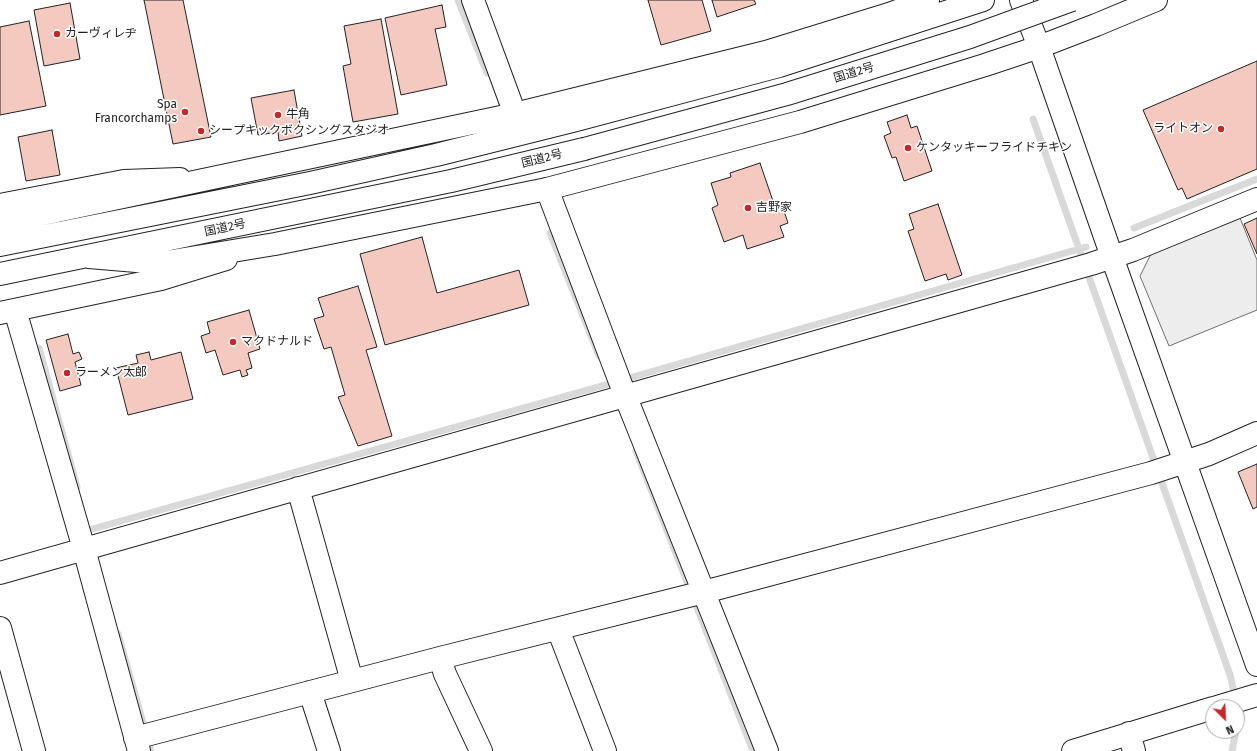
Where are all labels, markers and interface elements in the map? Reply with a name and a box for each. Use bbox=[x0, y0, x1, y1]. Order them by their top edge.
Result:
place label: カーヴィレヂ bbox=[65, 27, 137, 41]
marker: カーヴィレヂ bbox=[52, 29, 62, 39]
street label: 国道2号 bbox=[832, 60, 876, 86]
place label: Spa Francorchamps bbox=[95, 98, 177, 126]
marker: Spa Francorchamps bbox=[180, 107, 190, 117]
place label: 牛角 bbox=[286, 108, 310, 122]
marker: 牛角 bbox=[273, 110, 283, 120]
place label: ライトオン bbox=[1153, 122, 1213, 136]
place label: シープキックボクシングスタジオ bbox=[209, 124, 389, 138]
marker: ライトオン bbox=[1216, 124, 1226, 134]
marker: シープキックボクシングスタジオ bbox=[196, 126, 206, 136]
place label: ケンタッキーフライドチキン bbox=[916, 141, 1072, 155]
marker: ケンタッキーフライドチキン bbox=[903, 143, 913, 153]
street label: 国道2号 bbox=[520, 147, 564, 171]
place label: 吉野家 bbox=[756, 201, 792, 215]
marker: 吉野家 bbox=[743, 203, 753, 213]
street label: 国道2号 bbox=[203, 217, 247, 239]
place label: マクドナルド bbox=[241, 335, 313, 349]
marker: マクドナルド bbox=[228, 337, 238, 347]
place label: ラーメン太郎 bbox=[75, 366, 147, 380]
marker: ラーメン太郎 bbox=[62, 368, 72, 378]
north arrow bbox=[1205, 699, 1245, 739]
text: N bbox=[1224, 722, 1236, 737]

